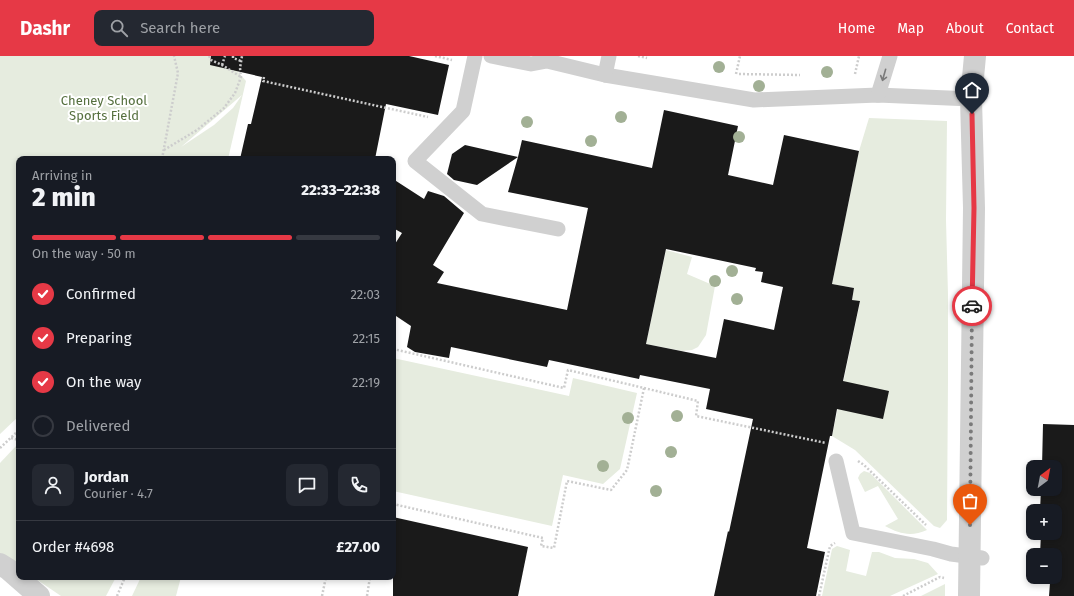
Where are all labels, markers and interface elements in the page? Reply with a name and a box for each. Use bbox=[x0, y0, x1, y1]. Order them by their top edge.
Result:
search box bbox=[94, 10, 374, 46]
text: Dashr bbox=[20, 17, 70, 40]
icon: search bbox=[108, 17, 130, 39]
text: Search here bbox=[140, 19, 220, 37]
text: Home bbox=[838, 20, 875, 37]
text: Map bbox=[897, 20, 924, 37]
text: About bbox=[946, 20, 984, 37]
text: Contact bbox=[1006, 20, 1054, 37]
one-way arrow bbox=[880, 69, 887, 82]
pin bbox=[955, 73, 989, 114]
icon: home bbox=[961, 79, 983, 101]
park label: Cheney School Sports Field bbox=[61, 93, 147, 123]
text: Arriving in bbox=[32, 168, 92, 183]
text: 22:33–22:38 bbox=[301, 181, 380, 199]
text: 2 min bbox=[32, 182, 96, 213]
text: On the way · 50 m bbox=[32, 246, 136, 261]
icon: check bbox=[32, 283, 54, 305]
text: Confirmed bbox=[66, 285, 136, 303]
courier bbox=[952, 286, 992, 326]
text: 22:03 bbox=[350, 287, 380, 302]
icon: car bbox=[961, 295, 983, 317]
icon: check bbox=[32, 327, 54, 349]
text: Preparing bbox=[66, 329, 131, 347]
text: 22:15 bbox=[352, 331, 380, 346]
icon: check bbox=[32, 371, 54, 393]
text: On the way bbox=[66, 373, 141, 391]
text: 22:19 bbox=[352, 375, 380, 390]
text: Delivered bbox=[66, 417, 130, 435]
north arrow bbox=[1026, 460, 1062, 496]
map controls bbox=[1026, 460, 1062, 584]
button: person bbox=[32, 464, 74, 506]
button: chat bbox=[286, 464, 328, 506]
button: phone bbox=[338, 464, 380, 506]
text: Jordan bbox=[84, 468, 129, 486]
pin bbox=[953, 484, 987, 525]
text: Courier · 4.7 bbox=[84, 486, 153, 501]
icon: bag bbox=[959, 490, 981, 512]
button: + bbox=[1026, 504, 1062, 540]
text: Order #4698 bbox=[32, 538, 114, 556]
text: £27.00 bbox=[336, 538, 380, 556]
button: − bbox=[1026, 548, 1062, 584]

